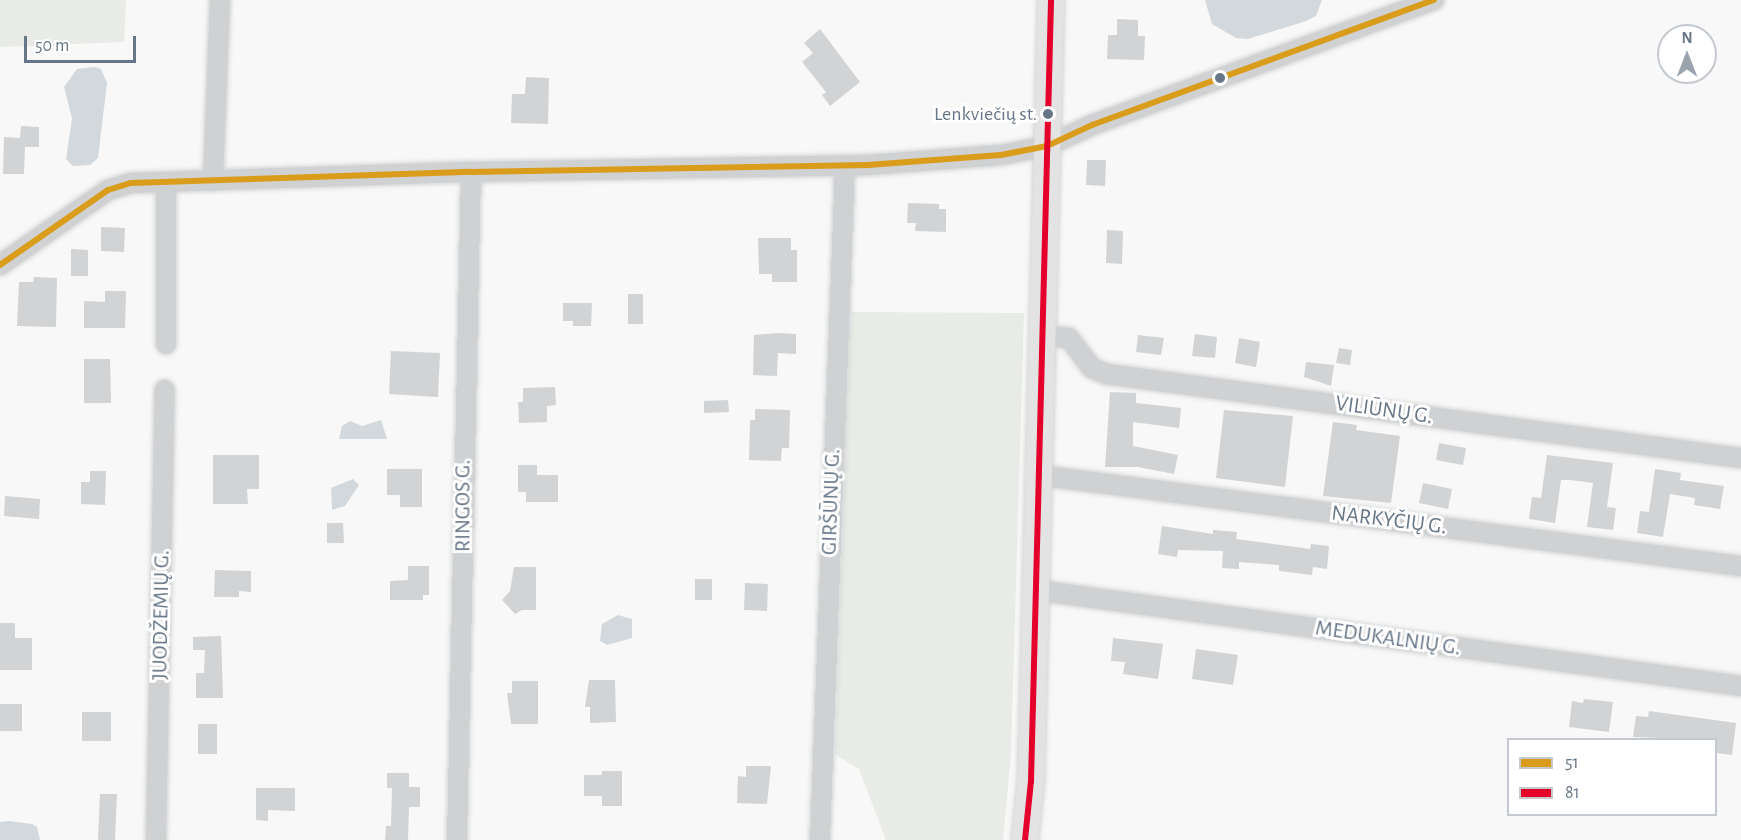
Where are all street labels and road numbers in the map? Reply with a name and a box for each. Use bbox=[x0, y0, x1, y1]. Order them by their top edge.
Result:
street label: VILIŪNŲ G. bbox=[1334, 390, 1434, 430]
street label: GIRŠŪNŲ G. bbox=[816, 449, 846, 555]
street label: RINGOS G. bbox=[450, 460, 476, 552]
street label: NARKYČIŲ G. bbox=[1330, 500, 1448, 540]
street label: JUODŽEMIŲ G. bbox=[147, 550, 175, 680]
street label: MEDUKALNIŲ G. bbox=[1314, 615, 1462, 661]

